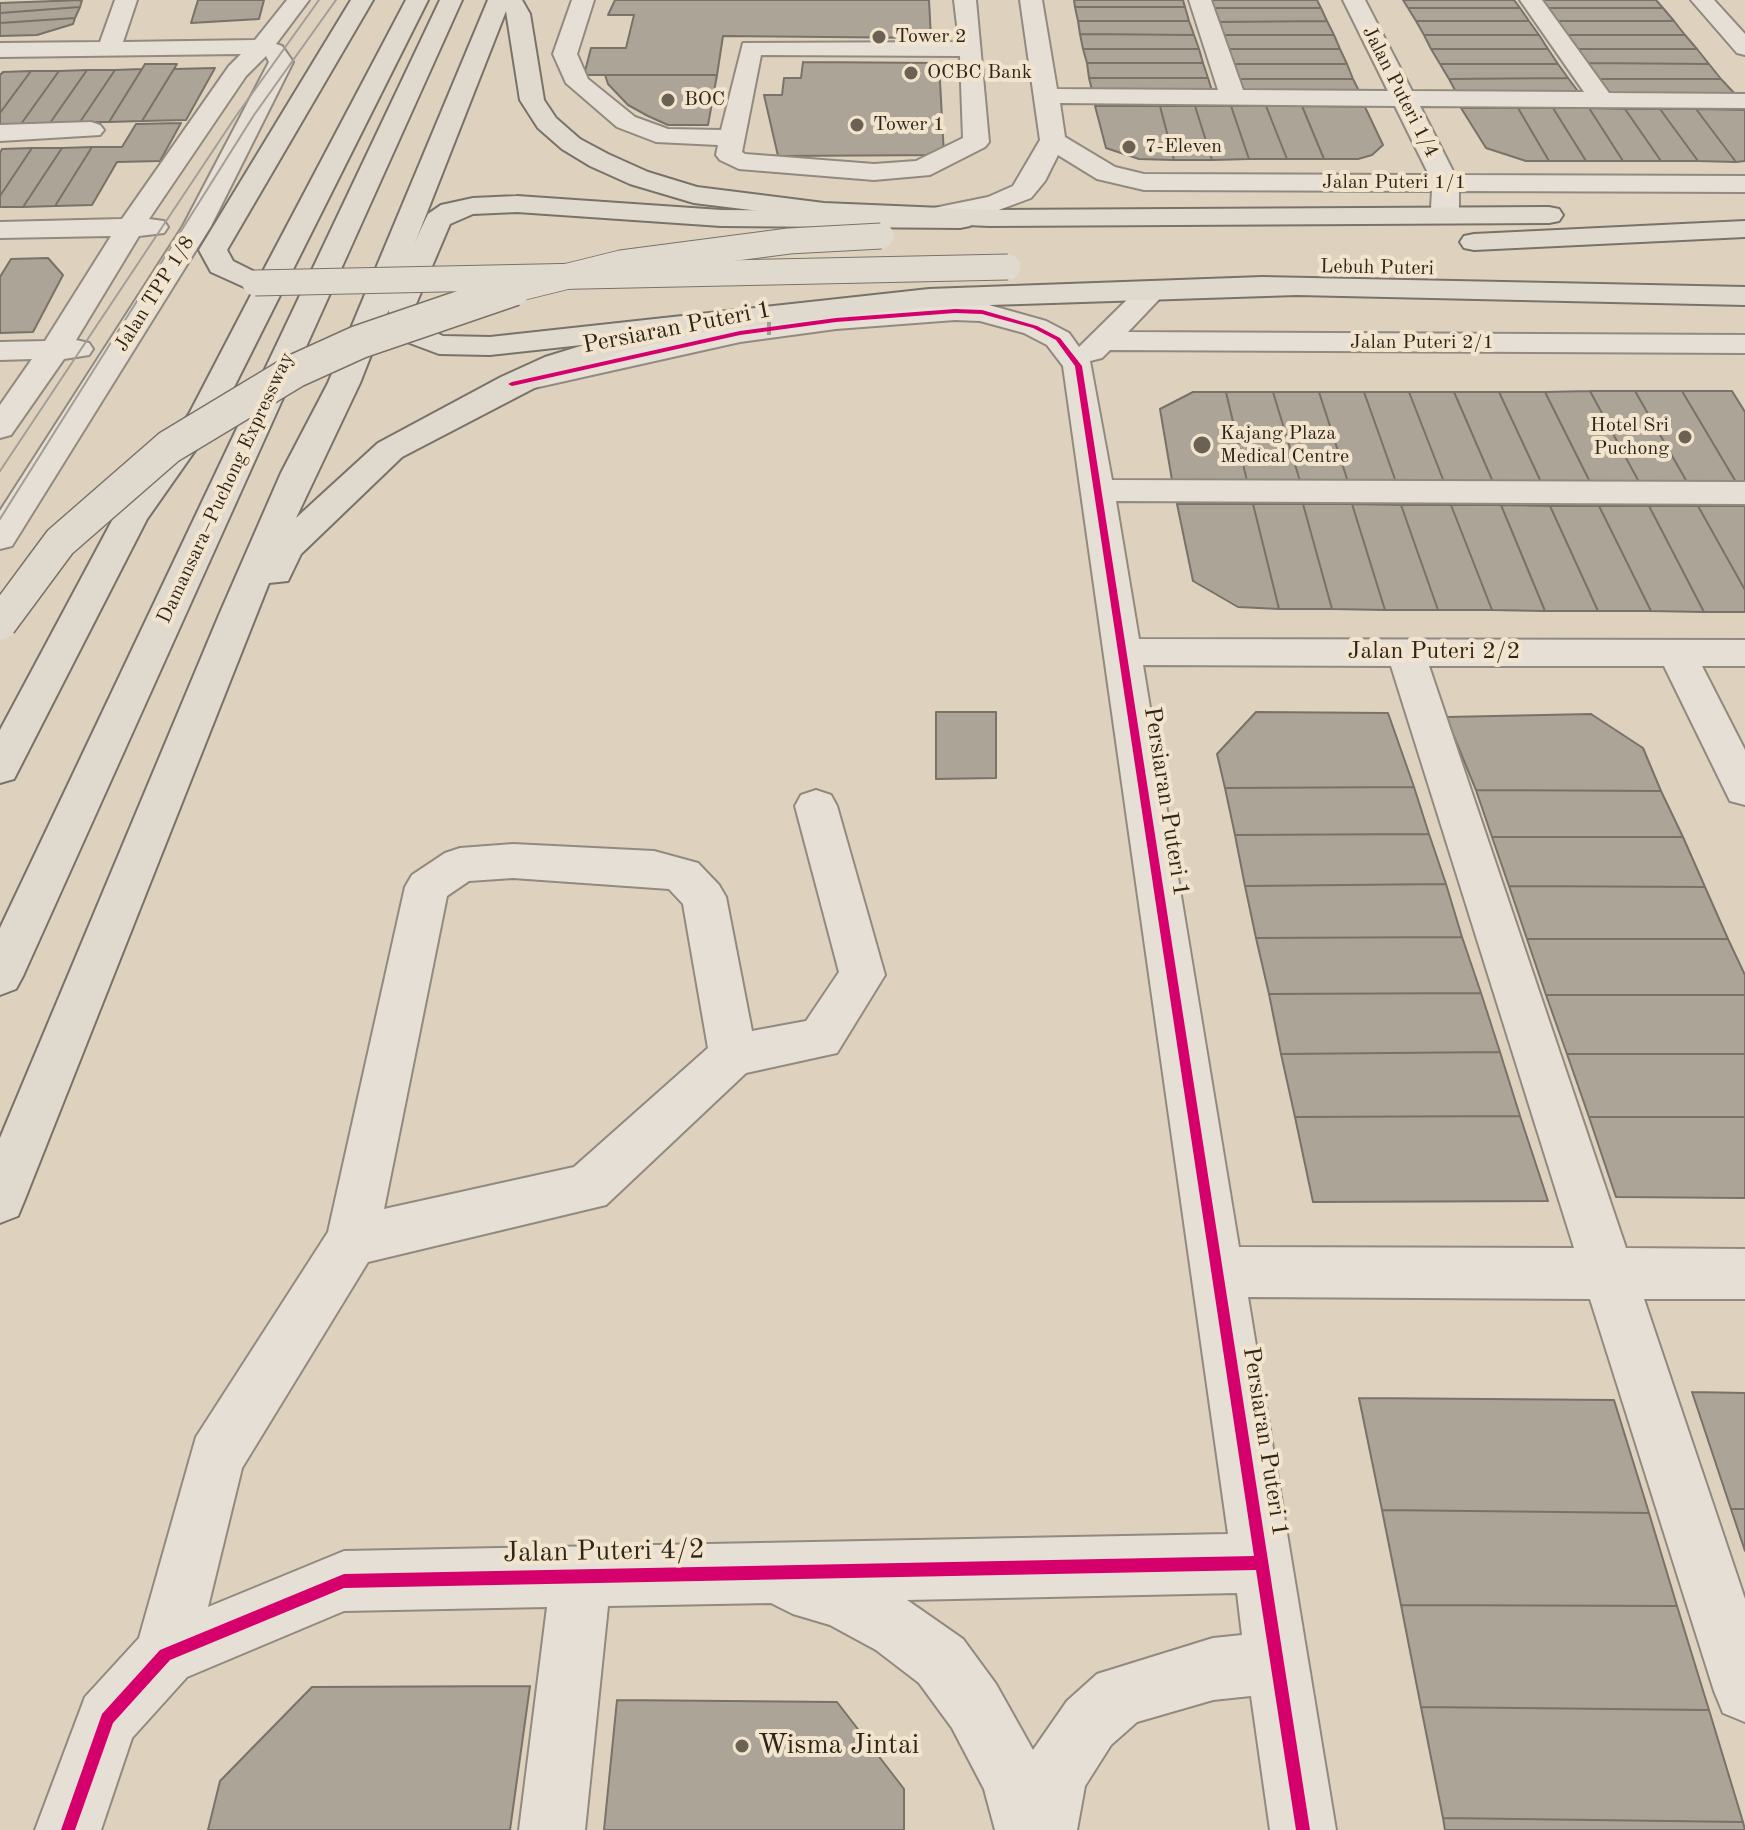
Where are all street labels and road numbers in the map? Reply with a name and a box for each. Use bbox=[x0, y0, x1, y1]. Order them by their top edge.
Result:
street label: Jalan Puteri 1/4 bbox=[1357, 22, 1443, 162]
street label: Jalan Puteri 1/1 bbox=[1322, 171, 1466, 195]
street label: Jalan TPP 1/8 bbox=[110, 232, 200, 356]
street label: Lebuh Puteri bbox=[1320, 255, 1434, 281]
street label: Persiaran Puteri 1 bbox=[580, 296, 774, 360]
street label: Jalan Puteri 2/1 bbox=[1350, 331, 1494, 355]
street label: Damansara–Puchong Expressway bbox=[152, 349, 300, 627]
street label: Jalan Puteri 2/2 bbox=[1347, 638, 1521, 666]
street label: Persiaran Puteri 1 bbox=[1137, 705, 1195, 899]
street label: Persiaran Puteri 1 bbox=[1236, 1345, 1294, 1539]
street label: Jalan Puteri 4/2 bbox=[503, 1533, 705, 1571]

